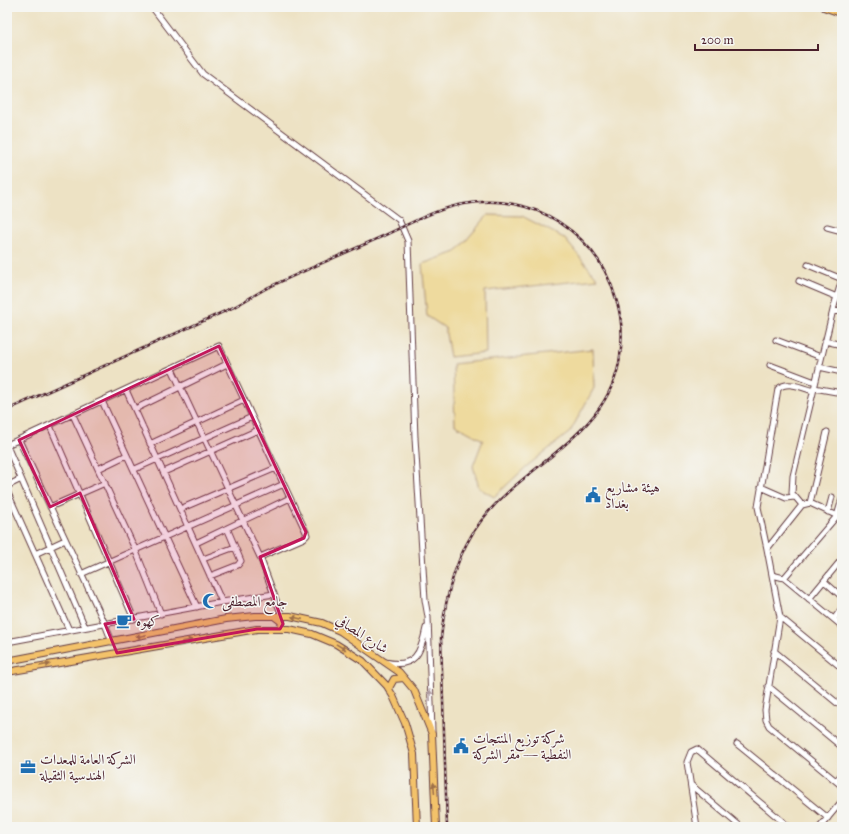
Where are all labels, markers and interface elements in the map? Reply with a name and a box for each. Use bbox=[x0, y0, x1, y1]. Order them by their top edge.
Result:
scale bar bbox=[695, 26, 818, 52]
text: 200 m bbox=[701, 33, 734, 47]
place label: هيئة مشاريع بغداد bbox=[605, 479, 660, 512]
public building icon: هيئة مشاريع بغداد bbox=[584, 486, 602, 504]
mosque icon: جامع المصطفى bbox=[201, 592, 219, 610]
place label: جامع المصطفى bbox=[222, 593, 288, 615]
street label: شارع المصافي bbox=[331, 611, 391, 660]
cafe icon: كهوه bbox=[115, 612, 133, 630]
place label: كهوه bbox=[136, 613, 160, 630]
one-way arrow bbox=[291, 614, 303, 620]
one-way arrow bbox=[135, 633, 147, 639]
one-way arrow bbox=[181, 637, 193, 643]
one-way arrow bbox=[335, 644, 347, 651]
one-way arrow bbox=[39, 662, 51, 668]
one-way arrow bbox=[427, 689, 434, 701]
place label: شركة توزيع المنتجات النفطية — مقر الشركة bbox=[472, 730, 571, 764]
public building icon: شركة توزيع المنتجات النفطية — مقر الشركة bbox=[452, 737, 470, 755]
place label: الشركة العامة للمعدات الهندسية الثقيلة bbox=[39, 751, 136, 784]
office icon: الشركة العامة للمعدات الهندسية الثقيلة bbox=[19, 758, 37, 776]
one-way arrow bbox=[431, 782, 438, 794]

